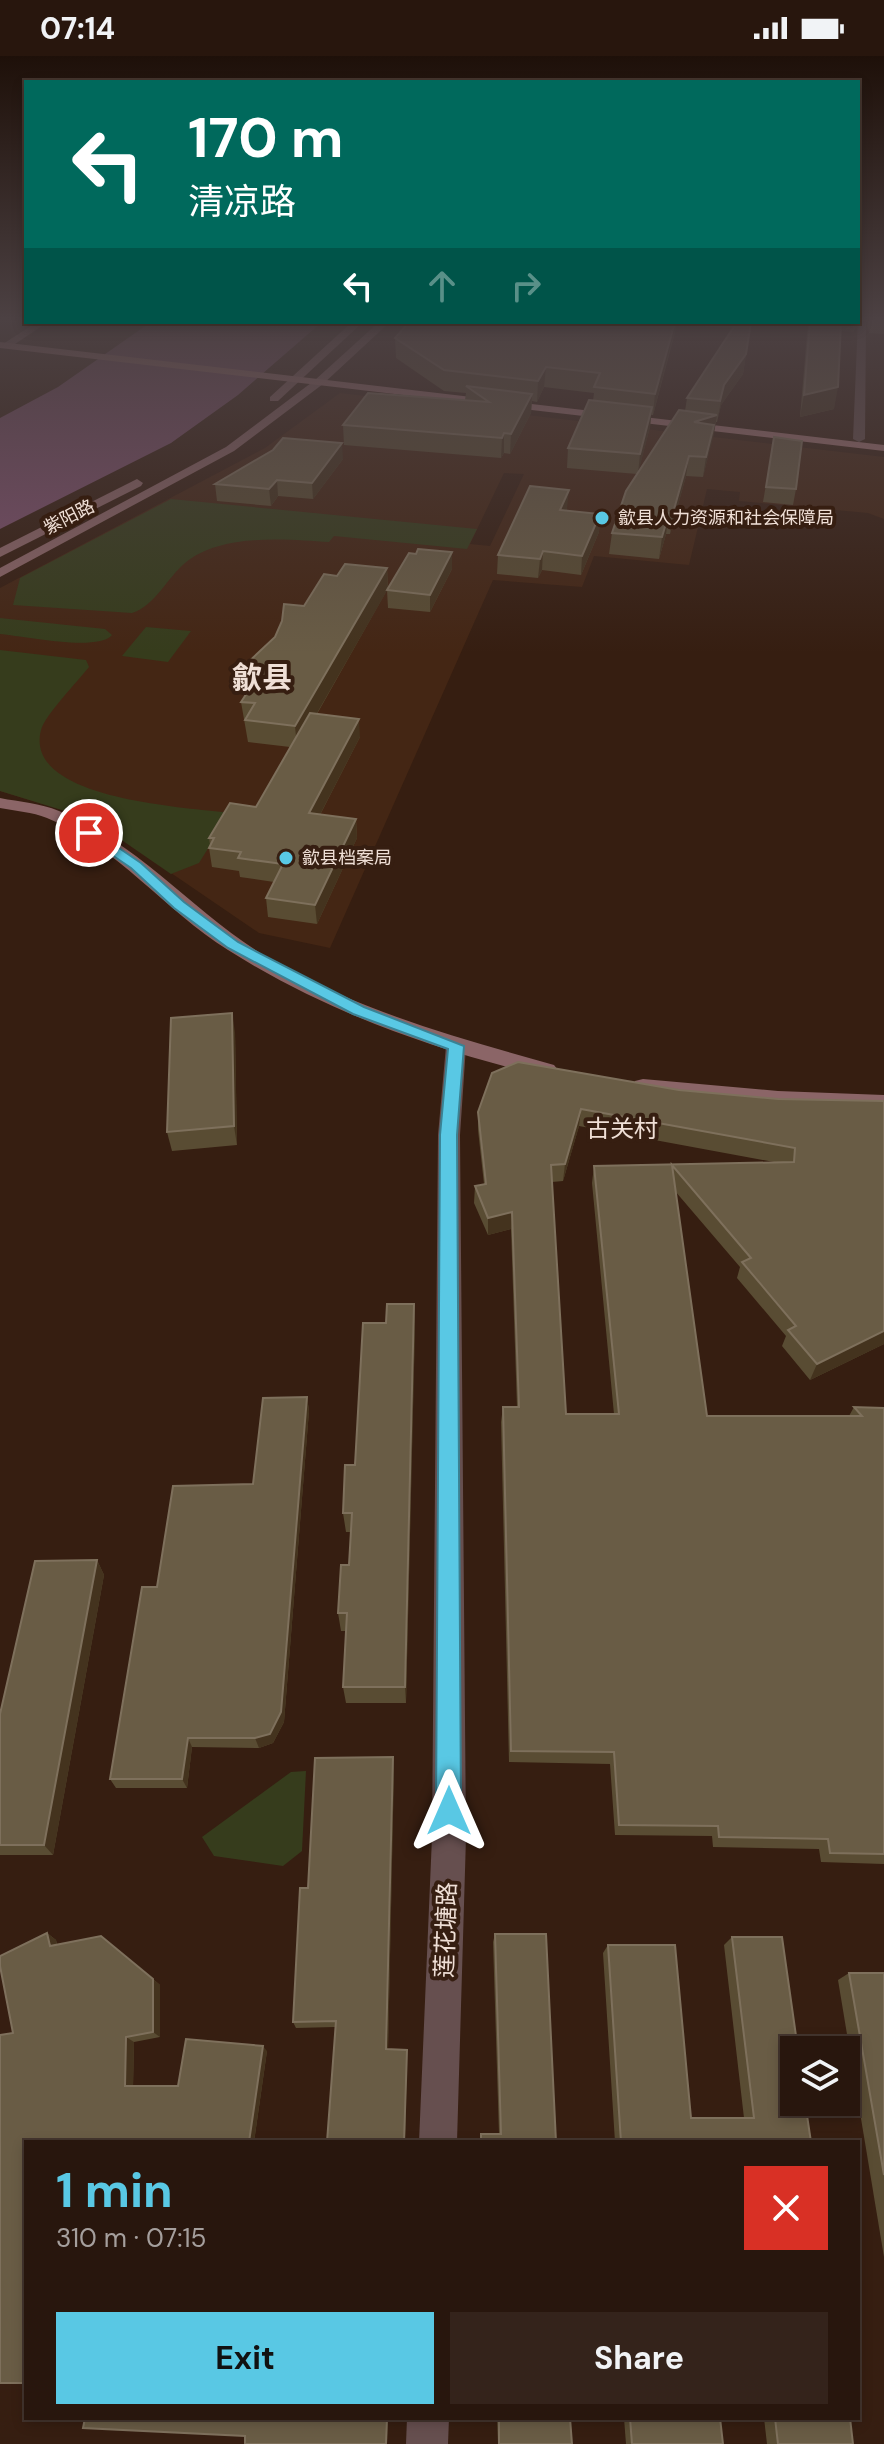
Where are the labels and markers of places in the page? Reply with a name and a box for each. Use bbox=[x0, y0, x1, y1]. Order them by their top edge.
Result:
place label: 歙县人力资源和社会保障局 bbox=[618, 506, 834, 530]
marker: 歙县人力资源和社会保障局 bbox=[593, 509, 611, 527]
pin bbox=[55, 799, 123, 867]
place label: 歙县档案局 bbox=[302, 846, 392, 870]
marker: 歙县档案局 bbox=[277, 849, 295, 867]

